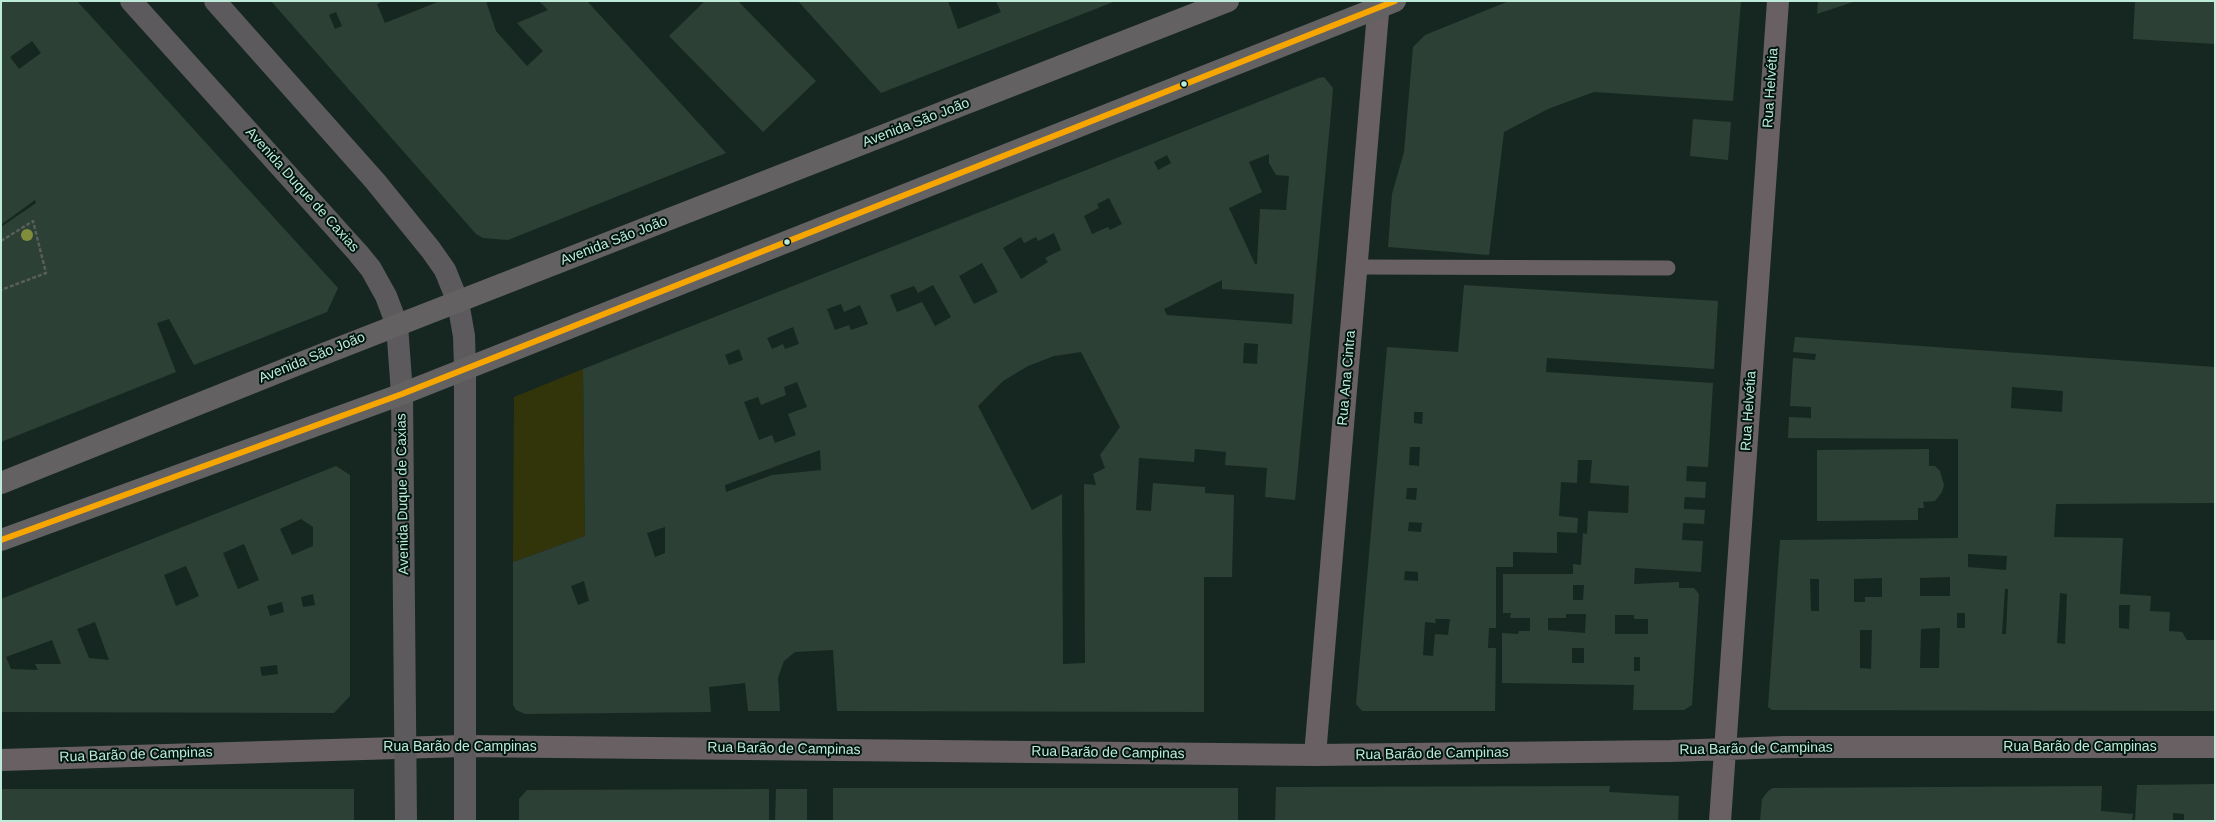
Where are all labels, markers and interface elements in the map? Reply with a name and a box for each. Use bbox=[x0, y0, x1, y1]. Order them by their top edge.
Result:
street label: Rua Helvétia bbox=[1760, 47, 1782, 129]
unlabelled marker bbox=[1179, 79, 1189, 89]
street label: Avenida São João bbox=[860, 95, 972, 151]
street label: Avenida Duque de Caxias bbox=[242, 124, 362, 256]
street label: Avenida São João bbox=[558, 213, 670, 269]
unlabelled marker bbox=[782, 237, 792, 247]
street label: Avenida São João bbox=[256, 329, 368, 387]
street label: Rua Ana Cintra bbox=[1334, 330, 1360, 426]
street label: Rua Helvétia bbox=[1738, 370, 1760, 452]
street label: Avenida Duque de Caxias bbox=[393, 413, 413, 575]
street label: Rua Barão de Campinas bbox=[383, 739, 537, 755]
street label: Rua Barão de Campinas bbox=[707, 739, 861, 759]
street label: Rua Barão de Campinas bbox=[1679, 739, 1833, 759]
street label: Rua Barão de Campinas bbox=[2003, 739, 2157, 755]
street label: Rua Barão de Campinas bbox=[1031, 743, 1185, 763]
street label: Rua Barão de Campinas bbox=[59, 744, 213, 766]
street label: Rua Barão de Campinas bbox=[1355, 744, 1509, 764]

